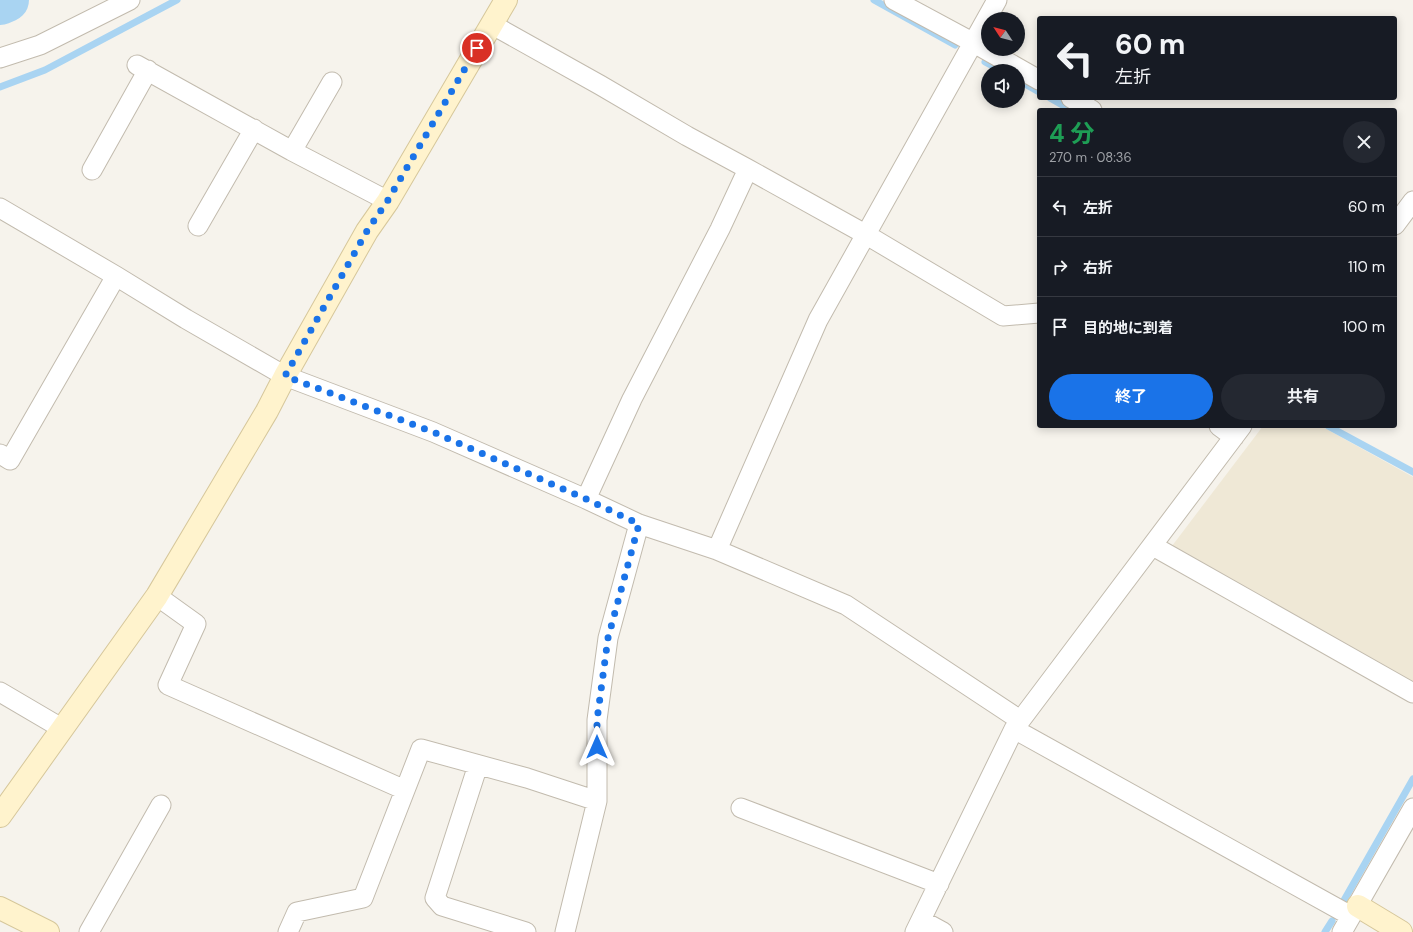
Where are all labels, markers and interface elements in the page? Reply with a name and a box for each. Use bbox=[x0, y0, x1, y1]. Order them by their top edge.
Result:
north arrow bbox=[981, 12, 1025, 56]
map controls bbox=[981, 12, 1025, 108]
text: 60 m bbox=[1115, 26, 1185, 63]
pin bbox=[460, 31, 494, 65]
icon: left bbox=[1049, 32, 1101, 84]
icon: arrive bbox=[466, 37, 488, 59]
button: sound bbox=[981, 64, 1025, 108]
text: 左折 bbox=[1115, 65, 1151, 89]
text: 4 分 bbox=[1049, 118, 1094, 149]
button: close bbox=[1343, 121, 1385, 163]
text: 270 m · 08:36 bbox=[1049, 149, 1132, 166]
icon: left bbox=[1049, 196, 1071, 218]
text: 60 m bbox=[1348, 197, 1385, 217]
text: 左折 bbox=[1083, 198, 1113, 218]
icon: right bbox=[1049, 256, 1071, 278]
text: 110 m bbox=[1348, 257, 1385, 277]
text: 右折 bbox=[1083, 258, 1113, 278]
icon: arrive bbox=[1049, 316, 1071, 338]
text: 100 m bbox=[1342, 317, 1385, 337]
text: 目的地に到着 bbox=[1083, 318, 1173, 338]
button: 終了 bbox=[1049, 374, 1213, 420]
button: 共有 bbox=[1221, 374, 1385, 420]
position arrow bbox=[576, 726, 618, 768]

